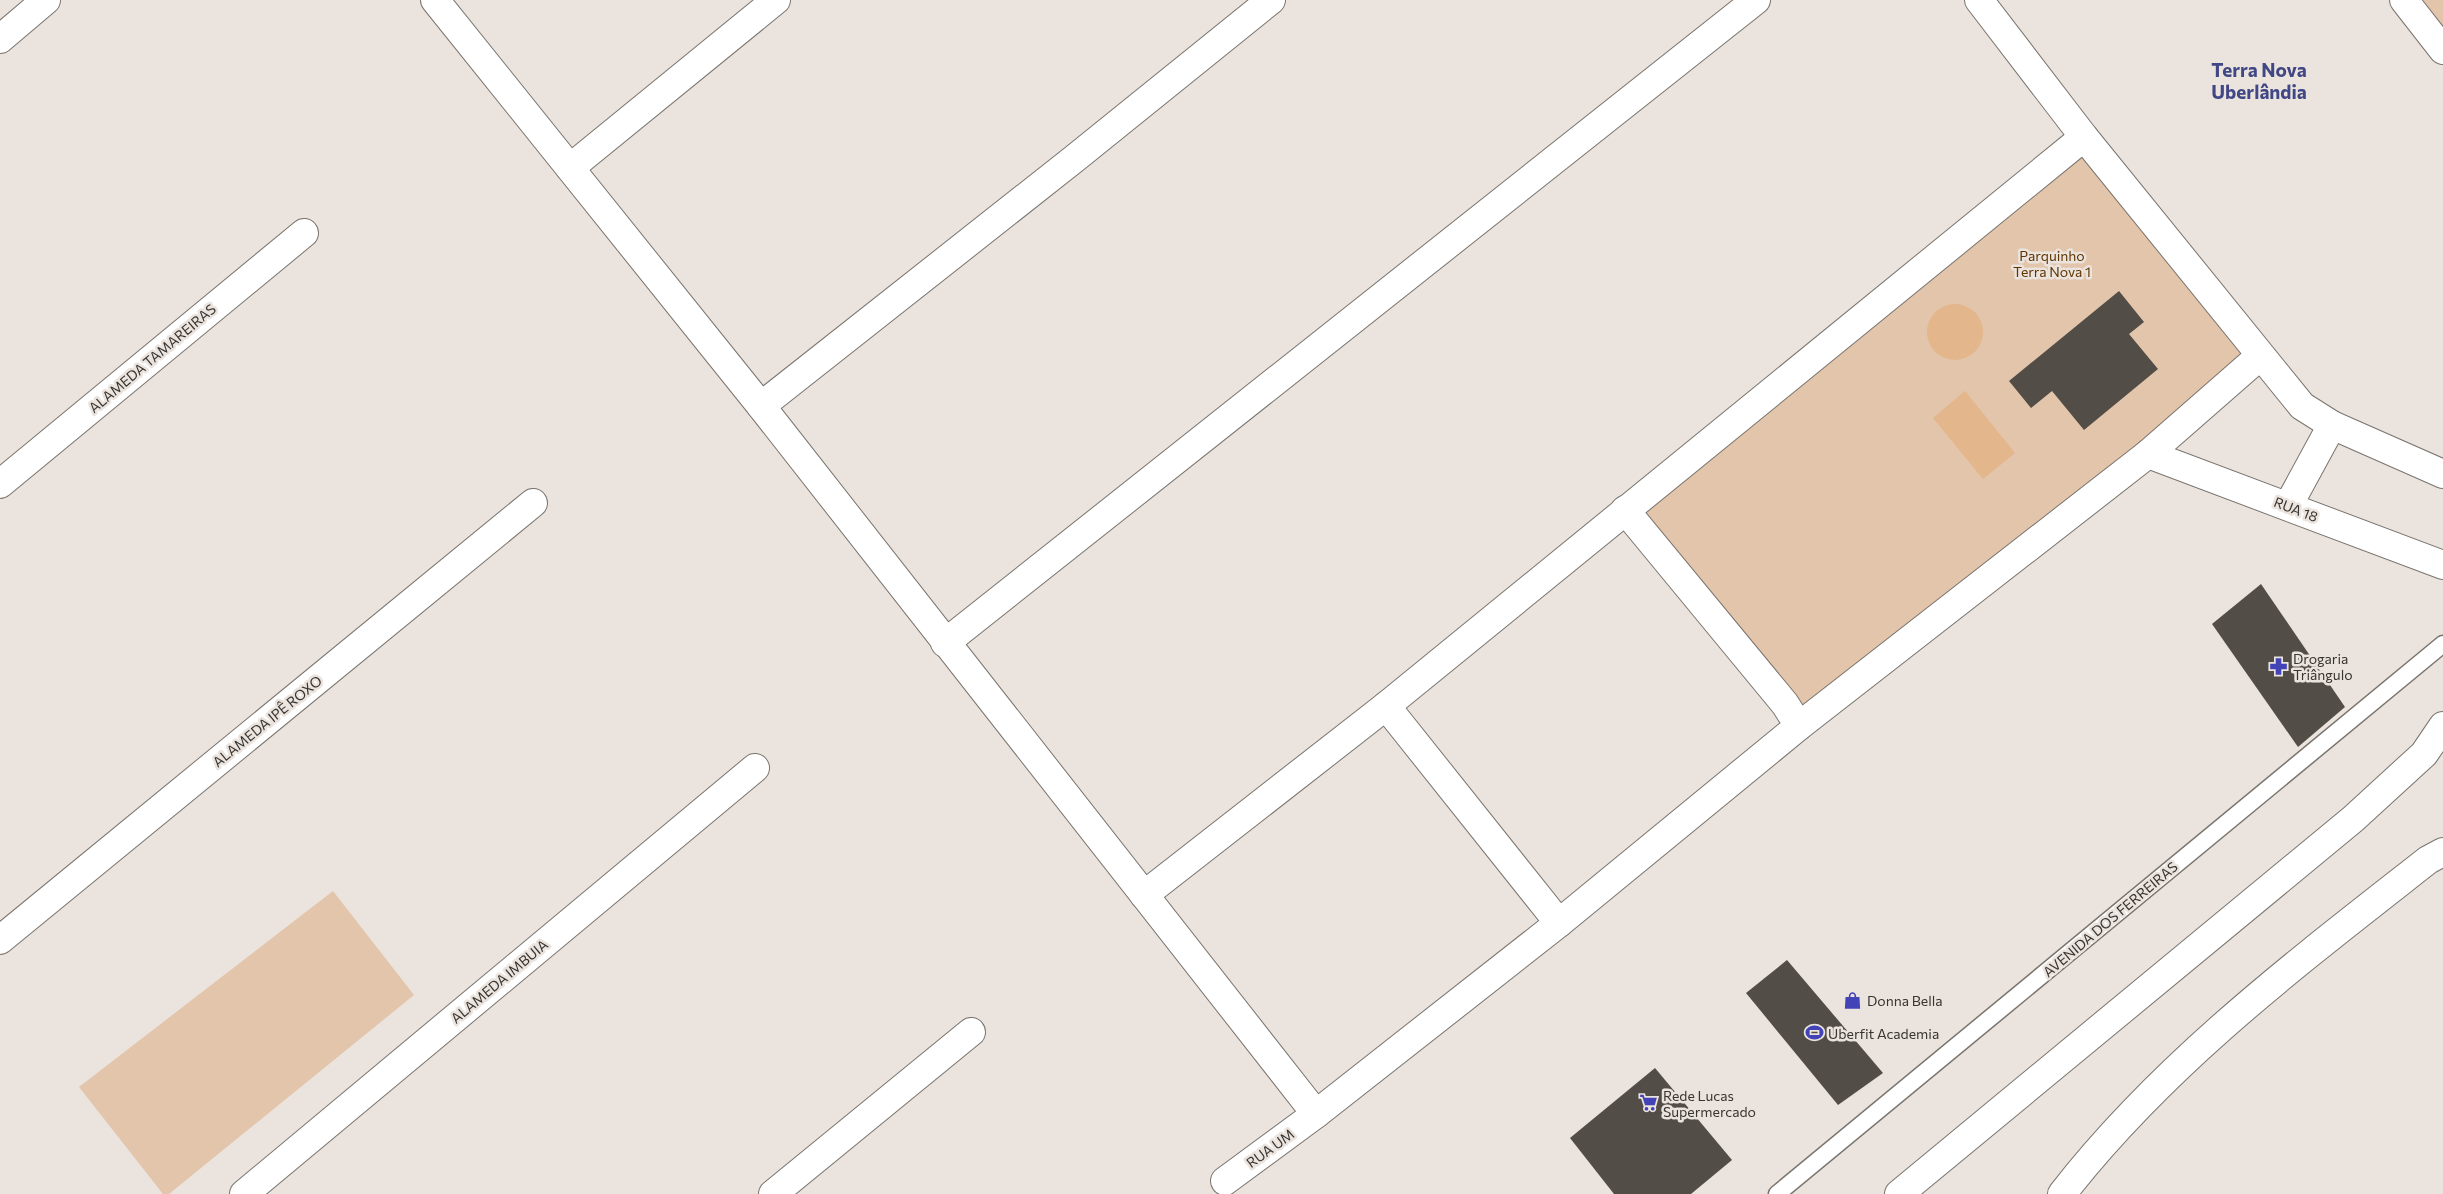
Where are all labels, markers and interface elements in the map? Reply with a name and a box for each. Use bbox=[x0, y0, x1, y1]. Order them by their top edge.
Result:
district label: Terra Nova Uberlândia bbox=[2211, 58, 2307, 103]
park label: Parquinho Terra Nova 1 bbox=[2013, 247, 2091, 280]
street label: ALAMEDA TAMAREIRAS bbox=[85, 300, 219, 416]
street label: RUA 18 bbox=[2272, 493, 2320, 525]
place label: Drogaria Triângulo bbox=[2293, 650, 2353, 683]
pharmacy icon: Drogaria Triângulo bbox=[2269, 656, 2289, 676]
street label: ALAMEDA IPÊ ROXO bbox=[209, 672, 325, 770]
street label: AVENIDA DOS FERREIRAS bbox=[2039, 858, 2181, 980]
street label: ALAMEDA IMBUIA bbox=[447, 935, 551, 1027]
shop icon: Donna Bella bbox=[1843, 990, 1863, 1010]
place label: Donna Bella bbox=[1867, 992, 1943, 1009]
sports icon: Uberfit Academia bbox=[1804, 1023, 1824, 1043]
place label: Uberfit Academia bbox=[1828, 1025, 1939, 1042]
place label: Rede Lucas Supermercado bbox=[1663, 1087, 1756, 1120]
supermarket icon: Rede Lucas Supermercado bbox=[1639, 1093, 1659, 1113]
street label: RUA UM bbox=[1243, 1125, 1297, 1171]

